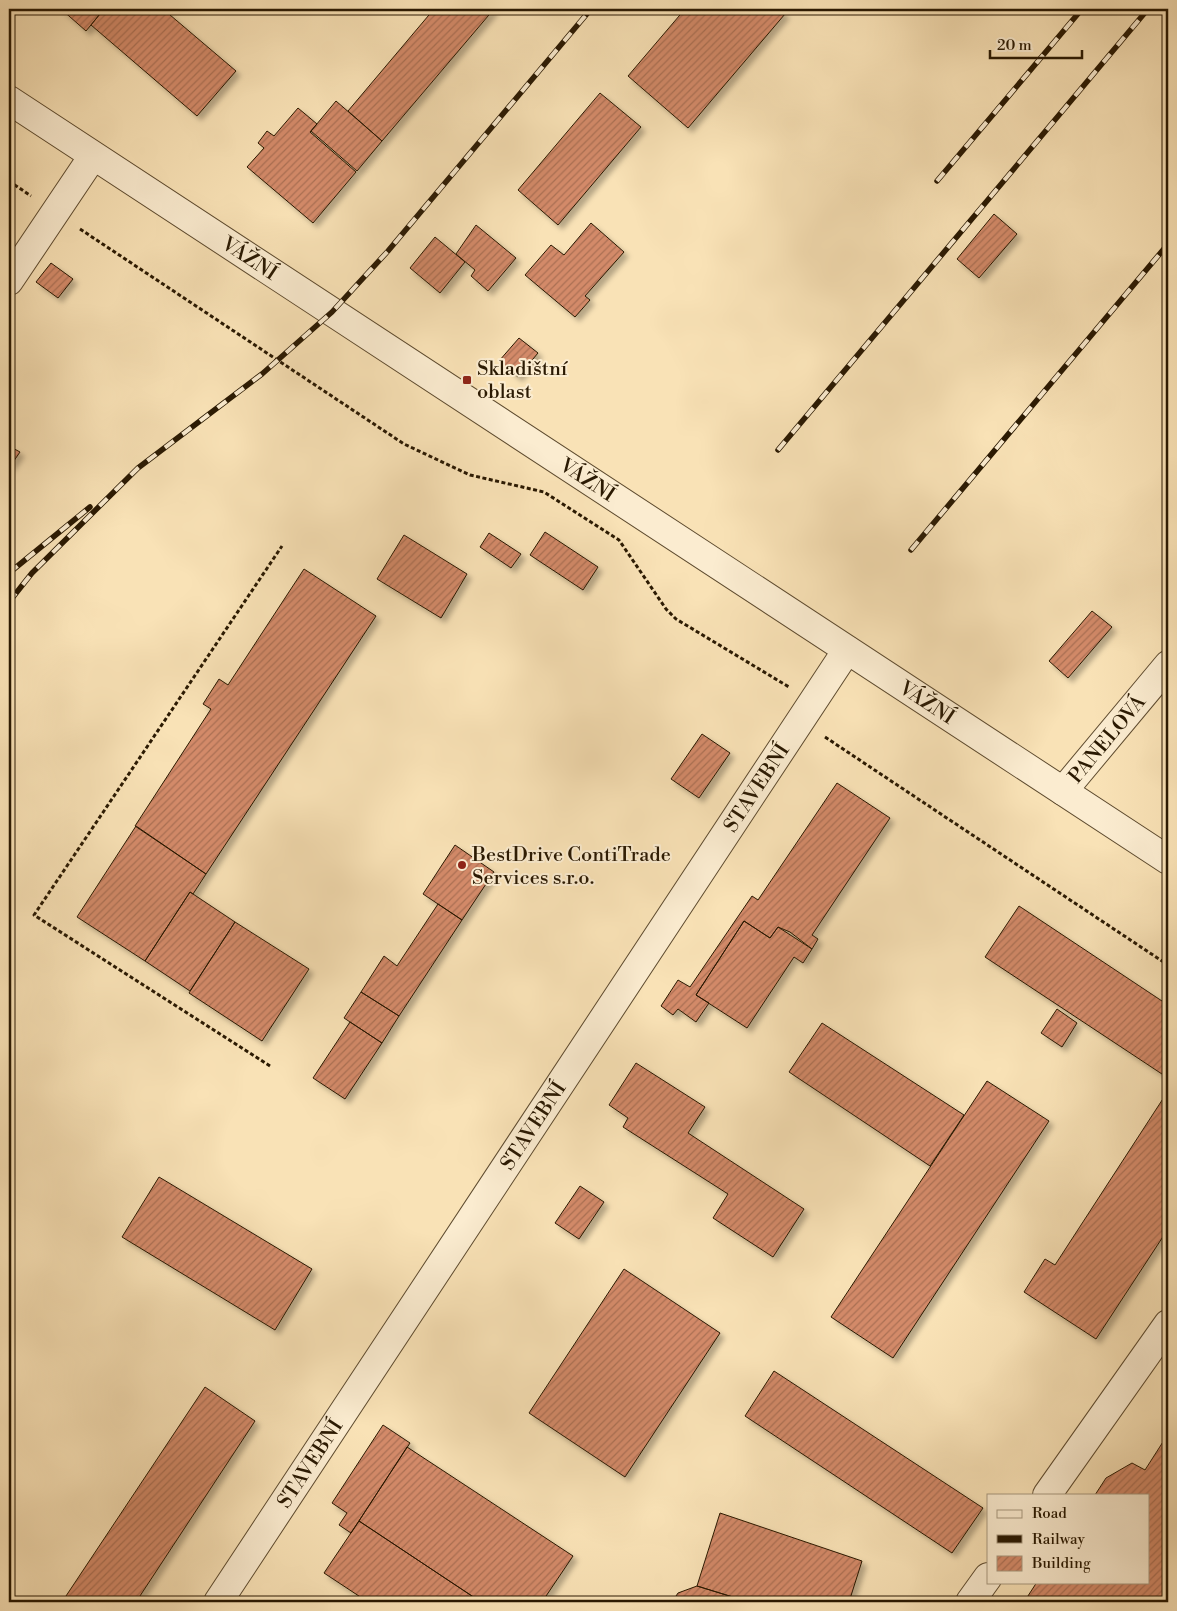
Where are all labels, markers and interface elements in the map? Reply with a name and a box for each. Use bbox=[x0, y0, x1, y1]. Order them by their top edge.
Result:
scale bar bbox=[990, 28, 1082, 60]
text: 20 m bbox=[997, 36, 1032, 55]
street label: VÁŽNÍ bbox=[216, 231, 282, 287]
place label: Skladištní oblast bbox=[477, 357, 569, 405]
marker: Skladištní oblast bbox=[461, 374, 473, 386]
street label: VÁŽNÍ bbox=[554, 453, 620, 508]
street label: VÁŽNÍ bbox=[893, 676, 960, 731]
street label: PANELOVÁ bbox=[1064, 689, 1152, 789]
street label: STAVEBNÍ bbox=[719, 739, 796, 838]
place label: BestDrive ContiTrade Services s.r.o. bbox=[471, 843, 671, 891]
marker: BestDrive ContiTrade Services s.r.o. bbox=[456, 859, 468, 871]
street label: STAVEBNÍ bbox=[496, 1077, 573, 1175]
street label: STAVEBNÍ bbox=[272, 1414, 349, 1513]
legend bbox=[987, 1494, 1150, 1584]
text: Road bbox=[1032, 1504, 1067, 1523]
text: Railway bbox=[1032, 1530, 1086, 1549]
text: Building bbox=[1031, 1554, 1091, 1573]

